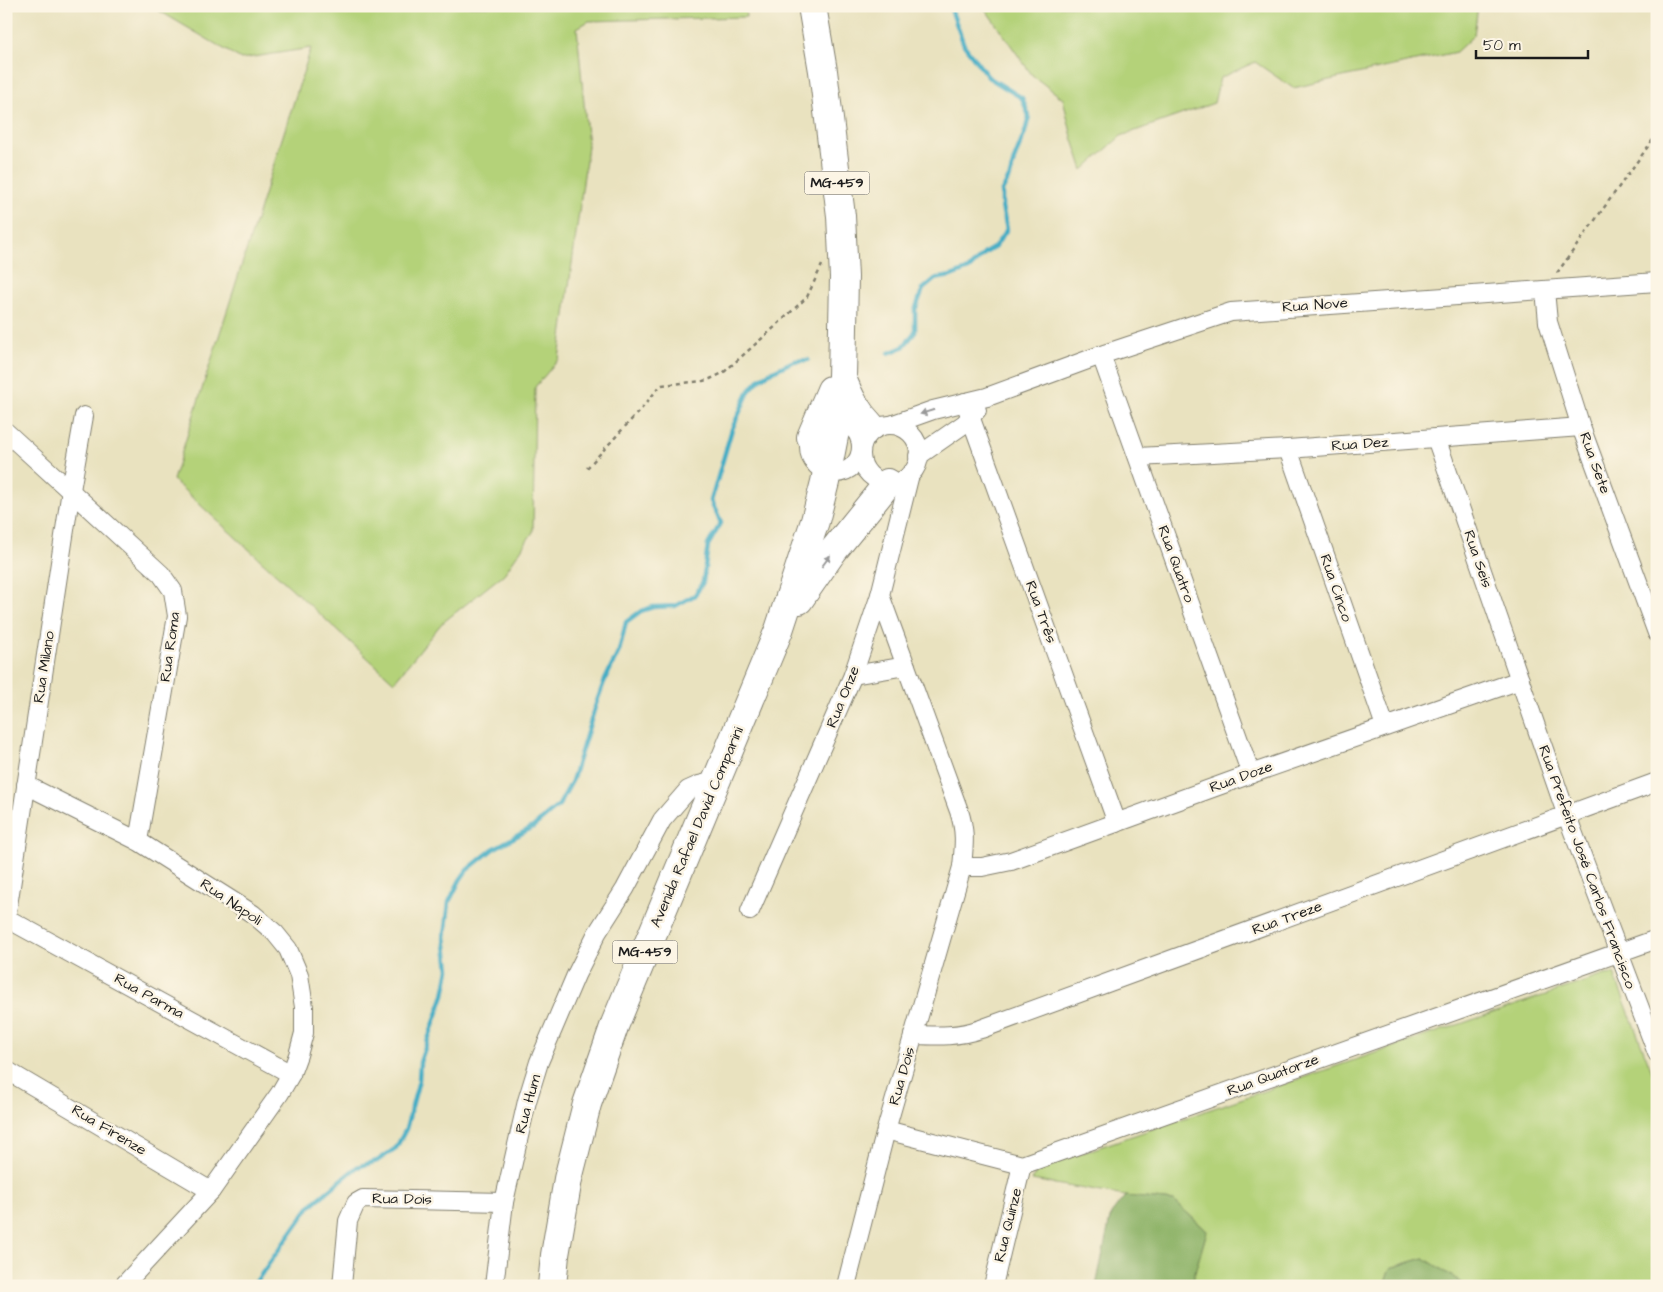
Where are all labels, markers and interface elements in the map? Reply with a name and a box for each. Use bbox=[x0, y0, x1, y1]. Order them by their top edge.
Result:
scale bar bbox=[1476, 28, 1588, 60]
text: 50 m bbox=[1483, 35, 1521, 56]
road number: MG-459 bbox=[804, 172, 870, 194]
street label: Rua Nove bbox=[1282, 292, 1348, 318]
one-way arrow bbox=[920, 409, 935, 416]
street label: Rua Sete bbox=[1574, 429, 1616, 497]
street label: Rua Dez bbox=[1331, 431, 1390, 456]
street label: Rua Quatro bbox=[1152, 523, 1200, 606]
street label: Rua Seis bbox=[1458, 527, 1498, 591]
street label: Rua Cinco bbox=[1315, 551, 1358, 625]
one-way arrow bbox=[821, 554, 831, 568]
street label: Rua Três bbox=[1020, 578, 1062, 647]
street label: Rua Roma bbox=[155, 610, 185, 683]
street label: Rua Milano bbox=[28, 629, 60, 704]
street label: Rua Onze bbox=[821, 663, 865, 731]
street label: Avenida Rafael David Comparini bbox=[645, 723, 749, 931]
street label: Rua Prefeito José Carlos Francisco bbox=[1533, 742, 1641, 992]
street label: Rua Doze bbox=[1207, 756, 1275, 798]
street label: Rua Napoli bbox=[196, 874, 267, 931]
street label: Rua Treze bbox=[1249, 896, 1325, 940]
road number: MG-459 bbox=[612, 940, 678, 964]
street label: Rua Parma bbox=[110, 968, 188, 1024]
street label: Rua Dois bbox=[884, 1044, 920, 1108]
street label: Rua Quatorze bbox=[1224, 1049, 1322, 1101]
street label: Rua Hum bbox=[510, 1072, 546, 1136]
street label: Rua Firenze bbox=[68, 1099, 150, 1161]
street label: Rua Quinze bbox=[989, 1186, 1027, 1264]
street label: Rua Dois bbox=[372, 1188, 433, 1210]

